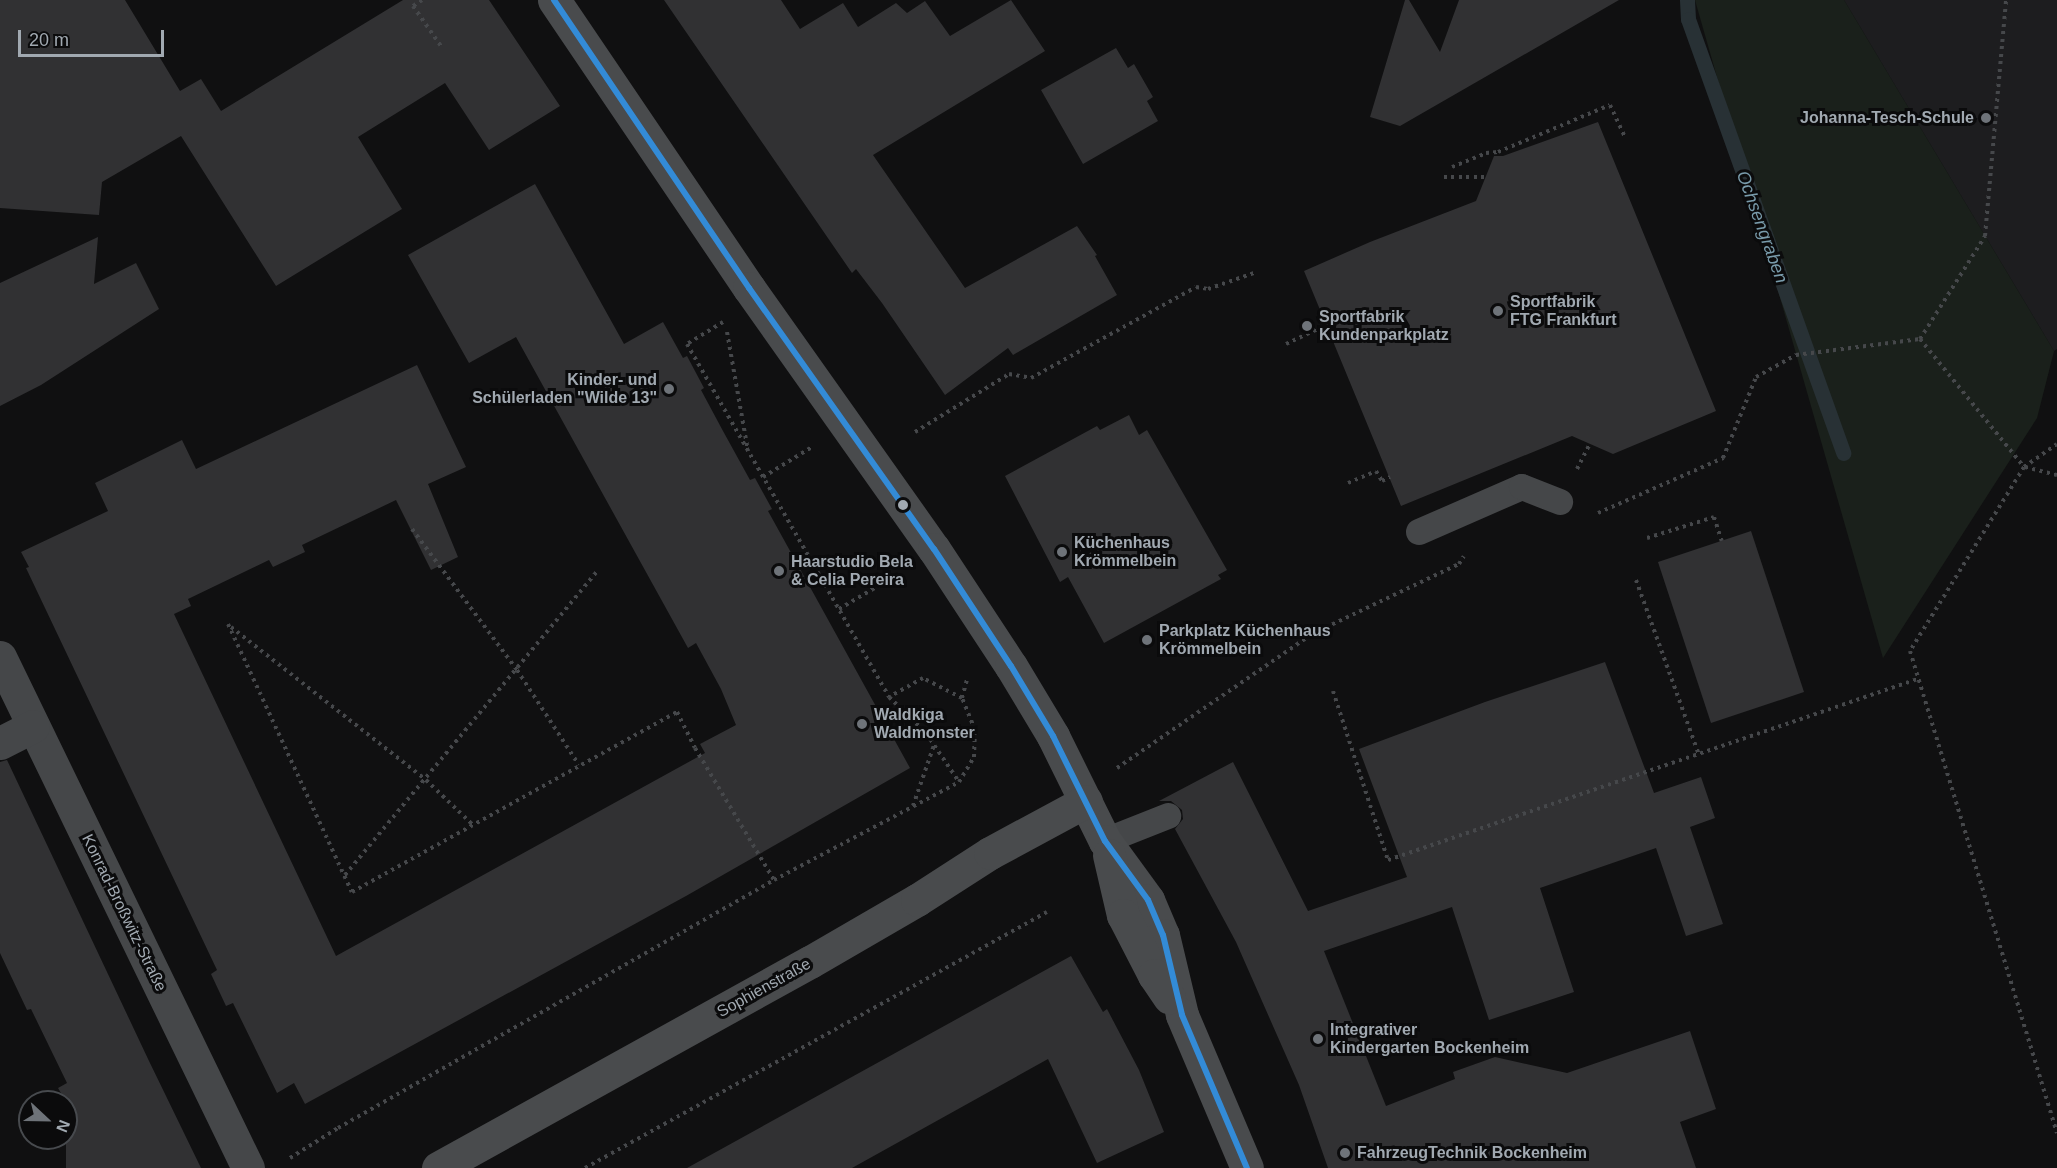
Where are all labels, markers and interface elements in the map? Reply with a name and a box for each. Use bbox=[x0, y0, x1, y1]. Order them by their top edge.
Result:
scale bar bbox=[21, 18, 166, 56]
text: 20 m bbox=[29, 30, 69, 50]
place label: Johanna-Tesch-Schule bbox=[1800, 108, 1974, 128]
marker: Johanna-Tesch-Schule bbox=[1979, 111, 1993, 125]
water label: Ochsengraben bbox=[1732, 168, 1792, 286]
place label: Sportfabrik FTG Frankfurt bbox=[1510, 292, 1617, 330]
marker: Sportfabrik FTG Frankfurt bbox=[1491, 304, 1505, 318]
place label: Sportfabrik Kundenparkplatz bbox=[1319, 307, 1449, 345]
marker: Sportfabrik Kundenparkplatz bbox=[1300, 319, 1314, 333]
place label: Kinder- und Schülerladen "Wilde 13" bbox=[472, 370, 657, 408]
marker: Kinder- und Schülerladen "Wilde 13" bbox=[662, 382, 676, 396]
unlabelled marker bbox=[897, 499, 909, 511]
place label: Küchenhaus Krömmelbein bbox=[1074, 533, 1176, 571]
marker: Küchenhaus Krömmelbein bbox=[1055, 545, 1069, 559]
place label: Haarstudio Bela & Celia Pereira bbox=[791, 552, 913, 590]
marker: Haarstudio Bela & Celia Pereira bbox=[772, 564, 786, 578]
place label: Parkplatz Küchenhaus Krömmelbein bbox=[1159, 621, 1331, 659]
marker: Parkplatz Küchenhaus Krömmelbein bbox=[1140, 633, 1154, 647]
place label: Waldkiga Waldmonster bbox=[874, 705, 975, 743]
marker: Waldkiga Waldmonster bbox=[855, 717, 869, 731]
street label: Konrad-Broßwitz-Straße bbox=[78, 831, 170, 995]
street label: Sophienstraße bbox=[714, 954, 814, 1022]
place label: Integrativer Kindergarten Bockenheim bbox=[1330, 1020, 1529, 1058]
marker: Integrativer Kindergarten Bockenheim bbox=[1311, 1032, 1325, 1046]
north arrow bbox=[18, 1090, 78, 1150]
text: N bbox=[53, 1118, 73, 1135]
place label: FahrzeugTechnik Bockenheim bbox=[1357, 1143, 1587, 1163]
marker: FahrzeugTechnik Bockenheim bbox=[1338, 1146, 1352, 1160]

